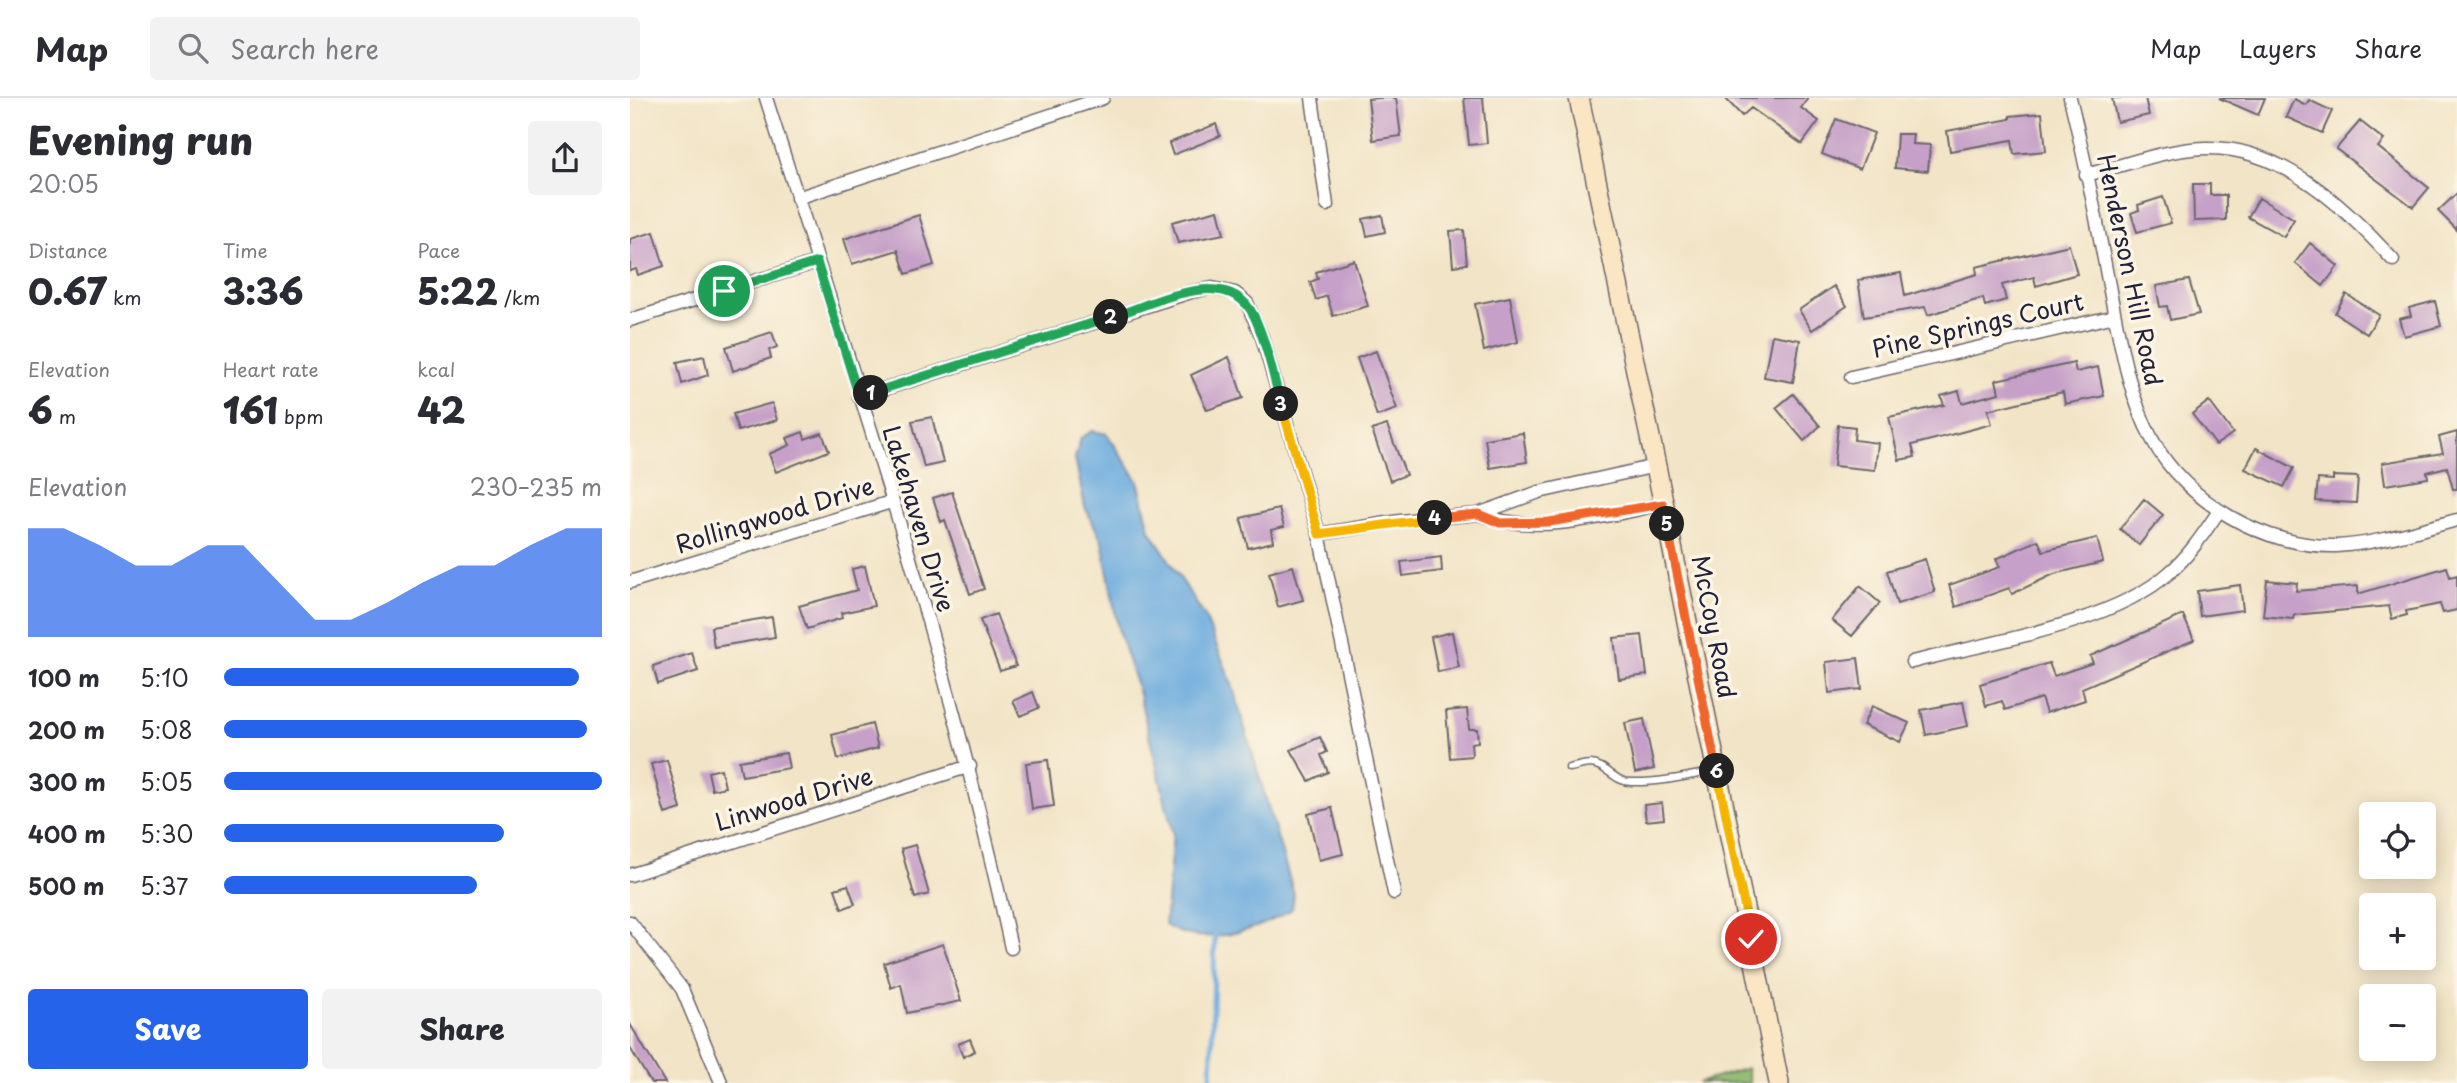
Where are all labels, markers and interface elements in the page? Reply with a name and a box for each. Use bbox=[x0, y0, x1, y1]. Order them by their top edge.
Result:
search box bbox=[150, 17, 640, 80]
text: Map bbox=[35, 23, 108, 73]
icon: search bbox=[174, 29, 212, 67]
text: Search here bbox=[230, 29, 379, 68]
text: Map bbox=[2150, 30, 2201, 66]
text: Layers bbox=[2239, 30, 2316, 66]
text: Share bbox=[2354, 30, 2422, 66]
text: Evening run bbox=[28, 111, 253, 168]
button: share bbox=[528, 121, 602, 195]
street label: Henderson Hill Road bbox=[2089, 150, 2173, 389]
text: 20:05 bbox=[28, 166, 99, 201]
text: Distance bbox=[28, 236, 108, 264]
text: Time bbox=[223, 236, 268, 264]
text: Pace bbox=[417, 236, 460, 264]
pin bbox=[694, 261, 754, 321]
text: 0.67 bbox=[28, 264, 107, 317]
text: 3:36 bbox=[223, 264, 303, 317]
text: 5:22 bbox=[417, 264, 498, 317]
icon: arrive bbox=[705, 272, 743, 310]
street label: Pine Springs Court bbox=[1868, 282, 2087, 366]
text: km bbox=[107, 283, 142, 311]
text: /km bbox=[498, 283, 540, 311]
pin: 2 bbox=[1093, 300, 1128, 334]
text: 2 bbox=[1104, 302, 1117, 330]
text: Elevation bbox=[28, 355, 110, 383]
text: Heart rate bbox=[223, 355, 319, 383]
text: kcal bbox=[417, 355, 455, 383]
pin: 1 bbox=[854, 376, 888, 410]
text: 1 bbox=[866, 378, 875, 406]
text: 6 bbox=[28, 383, 53, 436]
text: 161 bbox=[223, 383, 278, 436]
text: 42 bbox=[417, 383, 465, 436]
pin: 3 bbox=[1264, 386, 1298, 422]
text: 3 bbox=[1274, 389, 1287, 417]
text: m bbox=[53, 402, 76, 430]
text: bpm bbox=[278, 402, 323, 430]
street label: Lakehaven Drive bbox=[874, 421, 965, 616]
street label: Rollingwood Drive bbox=[671, 467, 878, 561]
text: Elevation bbox=[28, 469, 127, 504]
text: 230–235 m bbox=[470, 469, 602, 504]
pin: 4 bbox=[1418, 500, 1452, 536]
text: 4 bbox=[1428, 503, 1441, 531]
pin: 5 bbox=[1650, 506, 1684, 542]
text: 5 bbox=[1660, 509, 1673, 537]
street label: McCoy Road bbox=[1683, 552, 1747, 701]
text: 100 m bbox=[28, 660, 100, 695]
text: 5:10 bbox=[140, 660, 188, 695]
text: 200 m bbox=[28, 712, 105, 747]
text: 5:08 bbox=[140, 712, 193, 747]
pin: 6 bbox=[1700, 754, 1734, 788]
text: 6 bbox=[1710, 756, 1723, 784]
street label: Linwood Drive bbox=[710, 757, 877, 839]
text: 300 m bbox=[28, 764, 106, 799]
text: 5:05 bbox=[140, 764, 193, 799]
map controls bbox=[2359, 802, 2436, 1061]
button: locate bbox=[2359, 802, 2436, 879]
text: 400 m bbox=[28, 816, 106, 851]
text: 5:30 bbox=[140, 816, 193, 851]
text: 500 m bbox=[28, 868, 105, 903]
text: 5:37 bbox=[140, 868, 188, 903]
button: + bbox=[2359, 893, 2436, 970]
pin bbox=[1721, 909, 1781, 969]
icon: check bbox=[1732, 920, 1770, 958]
button: − bbox=[2359, 984, 2436, 1061]
button: Save bbox=[28, 989, 308, 1069]
button: Share bbox=[322, 989, 602, 1069]

